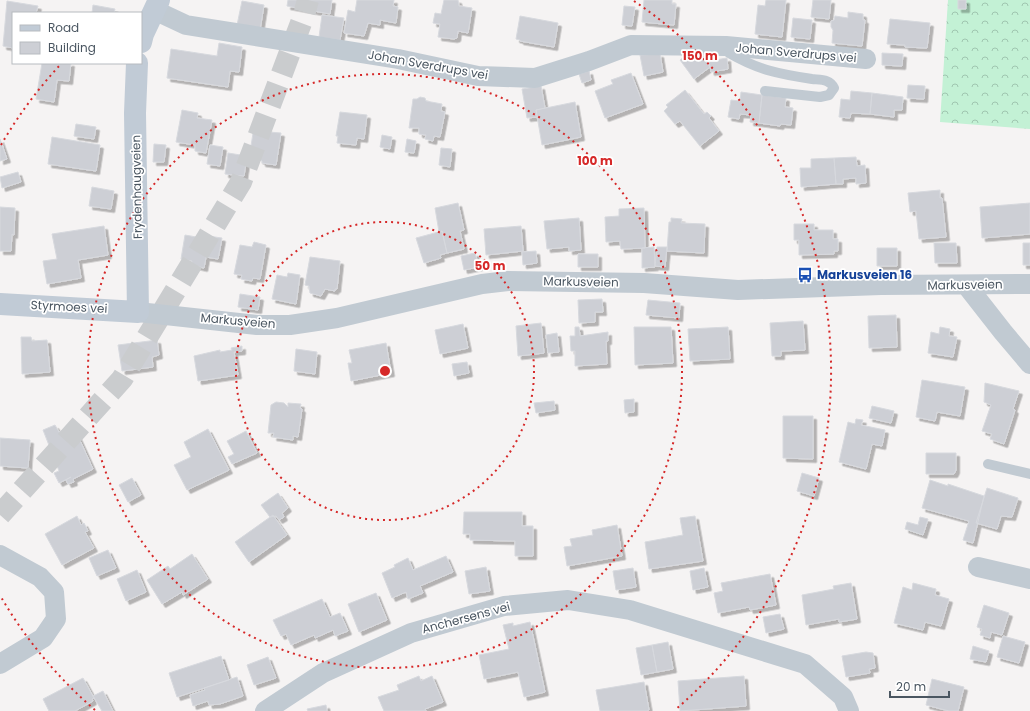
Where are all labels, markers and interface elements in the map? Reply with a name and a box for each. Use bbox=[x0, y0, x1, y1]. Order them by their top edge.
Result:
legend bbox=[12, 12, 142, 64]
text: Road bbox=[48, 19, 79, 36]
text: Building bbox=[48, 39, 96, 56]
street label: Johan Sverdrups vei bbox=[735, 39, 857, 66]
street label: Johan Sverdrups vei bbox=[367, 46, 489, 83]
text: 150 m bbox=[682, 47, 718, 64]
street label: Frydenhaugveien bbox=[127, 135, 146, 239]
text: 100 m bbox=[577, 152, 613, 169]
text: 50 m bbox=[475, 257, 506, 274]
bus stop icon: Markusveien 16 bbox=[796, 266, 814, 284]
place label: Markusveien 16 bbox=[817, 266, 912, 283]
street label: Markusveien bbox=[543, 272, 619, 291]
street label: Markusveien bbox=[927, 275, 1003, 294]
street label: Styrmoes vei bbox=[30, 296, 108, 317]
street label: Markusveien bbox=[200, 309, 276, 332]
centre of rings bbox=[378, 364, 392, 378]
street label: Anchersens vei bbox=[420, 598, 512, 637]
scale bar bbox=[890, 673, 949, 699]
text: 20 m bbox=[896, 678, 926, 695]

